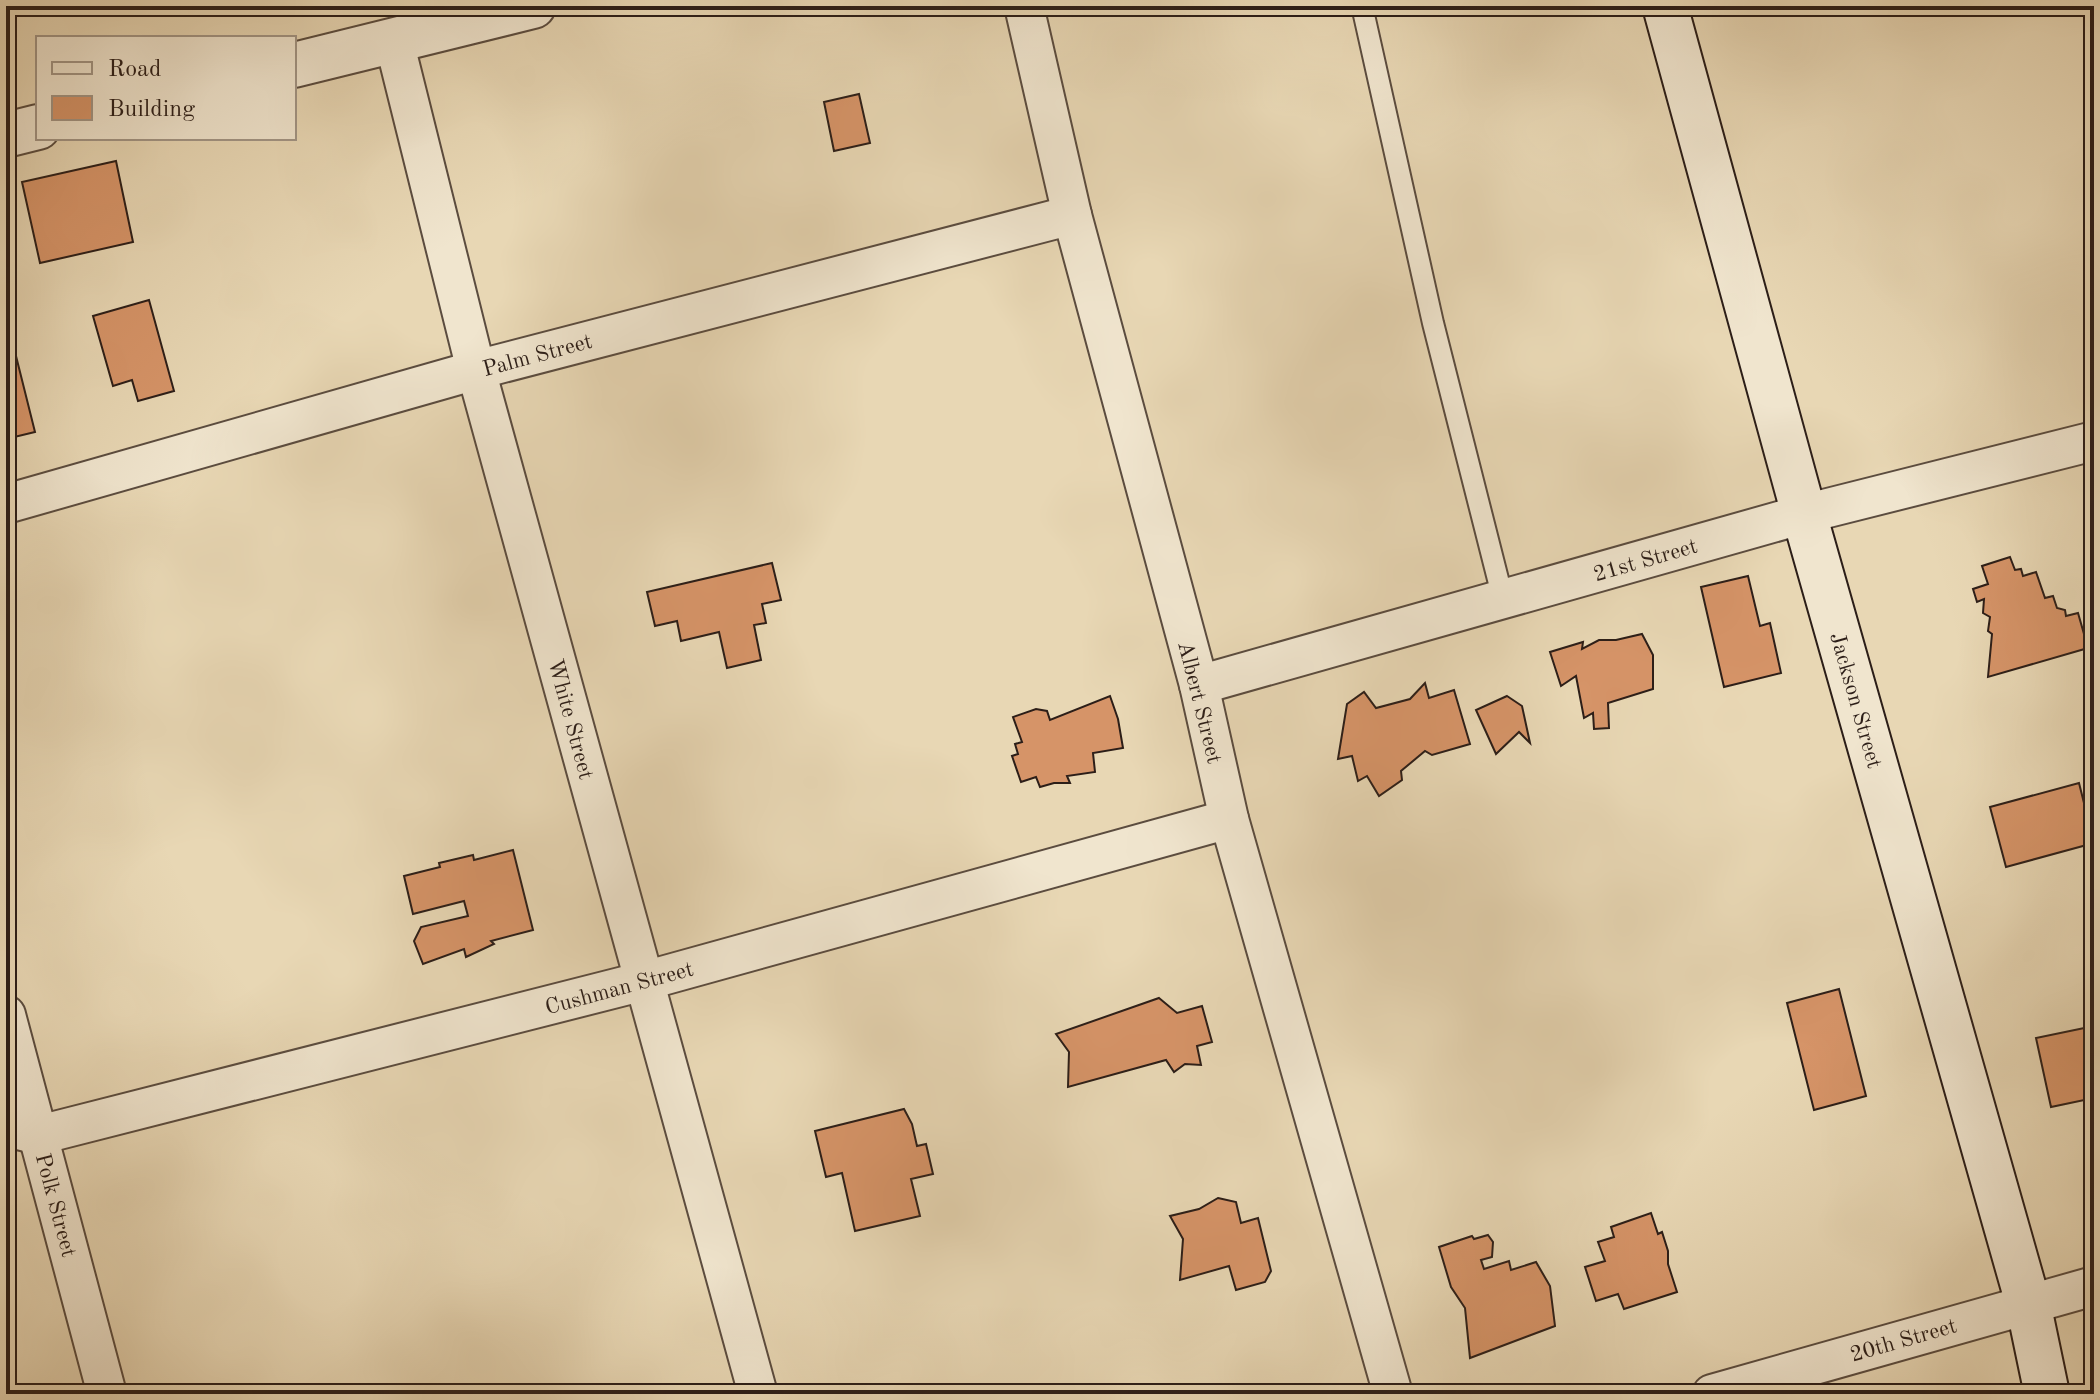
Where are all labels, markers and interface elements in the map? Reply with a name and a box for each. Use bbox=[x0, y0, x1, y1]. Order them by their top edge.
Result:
legend bbox=[36, 36, 296, 140]
text: Road bbox=[108, 58, 161, 82]
text: Building bbox=[108, 98, 195, 122]
street label: Palm Street bbox=[480, 331, 595, 381]
street label: 21st Street bbox=[1591, 536, 1700, 586]
street label: Jackson Street bbox=[1825, 630, 1885, 771]
street label: Albert Street bbox=[1173, 639, 1225, 766]
street label: White Street bbox=[543, 657, 597, 782]
street label: Cushman Street bbox=[543, 959, 696, 1019]
street label: Polk Street bbox=[31, 1151, 79, 1260]
street label: 20th Street bbox=[1848, 1315, 1959, 1367]

